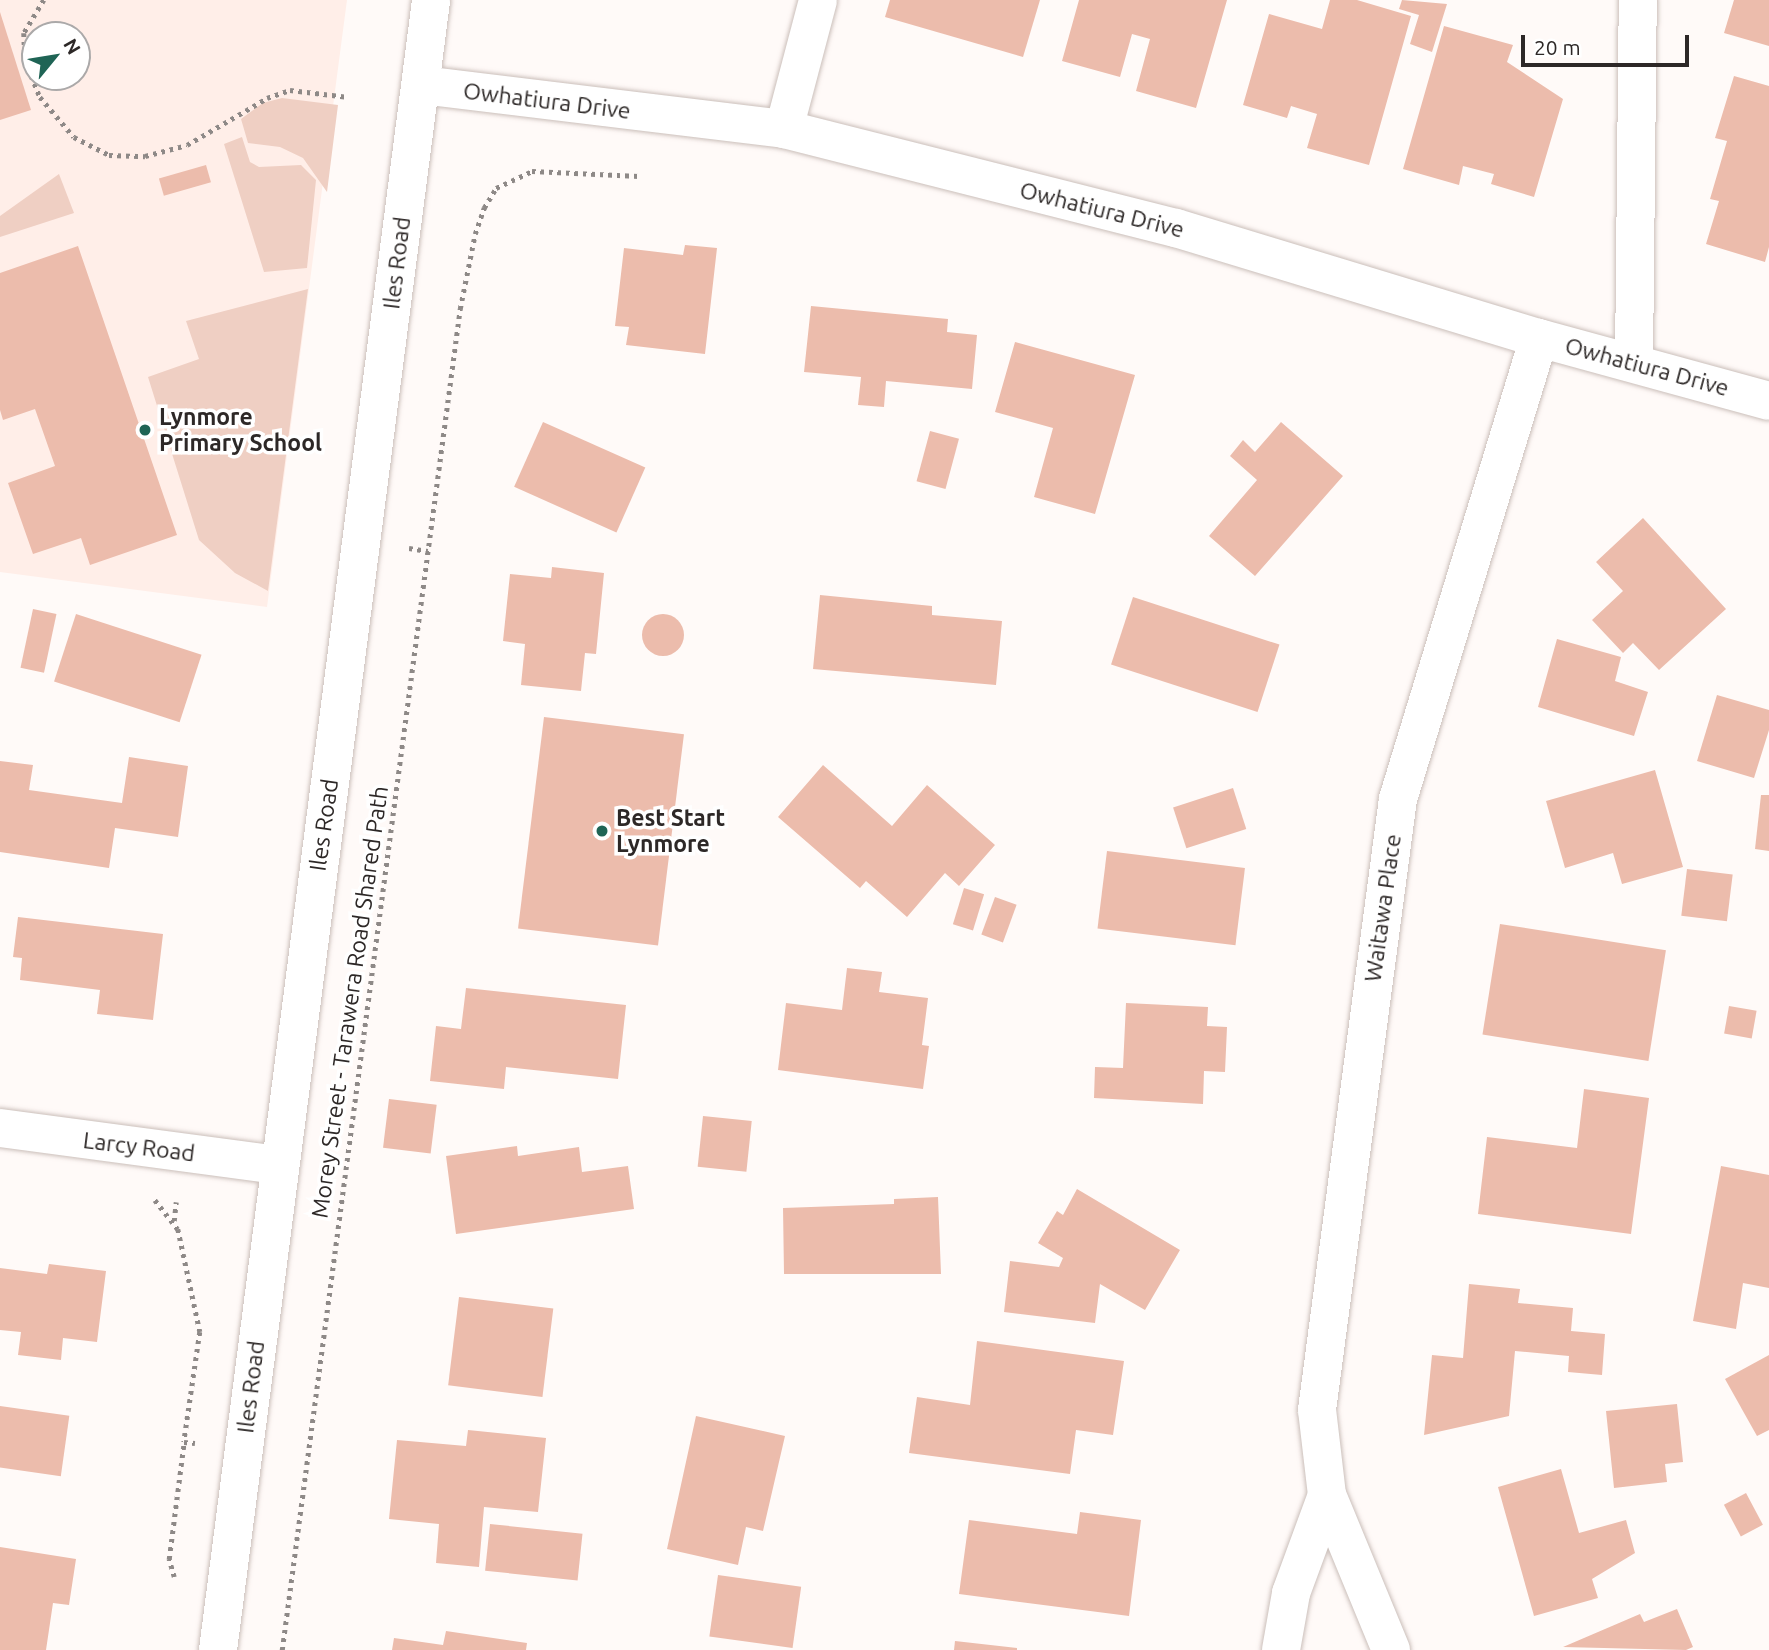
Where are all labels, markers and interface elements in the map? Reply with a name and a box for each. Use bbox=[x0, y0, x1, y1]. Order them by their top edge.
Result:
north arrow bbox=[21, 21, 91, 91]
scale bar bbox=[1524, 21, 1692, 65]
text: N bbox=[59, 35, 86, 58]
text: 20 m bbox=[1534, 35, 1581, 59]
street label: Owhatiura Drive bbox=[462, 77, 632, 125]
street label: Owhatiura Drive bbox=[1017, 176, 1187, 244]
street label: Iles Road bbox=[378, 215, 416, 311]
street label: Owhatiura Drive bbox=[1562, 332, 1732, 402]
place label: Lynmore Primary School bbox=[159, 403, 322, 457]
marker: Lynmore Primary School bbox=[137, 422, 153, 438]
street label: Iles Road bbox=[304, 777, 344, 873]
street label: Morey Street - Tarawera Road Shared Path bbox=[306, 784, 394, 1220]
place label: Best Start Lynmore bbox=[616, 804, 725, 858]
marker: Best Start Lynmore bbox=[594, 823, 610, 839]
street label: Waitawa Place bbox=[1359, 832, 1407, 984]
street label: Larcy Road bbox=[81, 1126, 197, 1168]
street label: Iles Road bbox=[232, 1339, 270, 1435]

